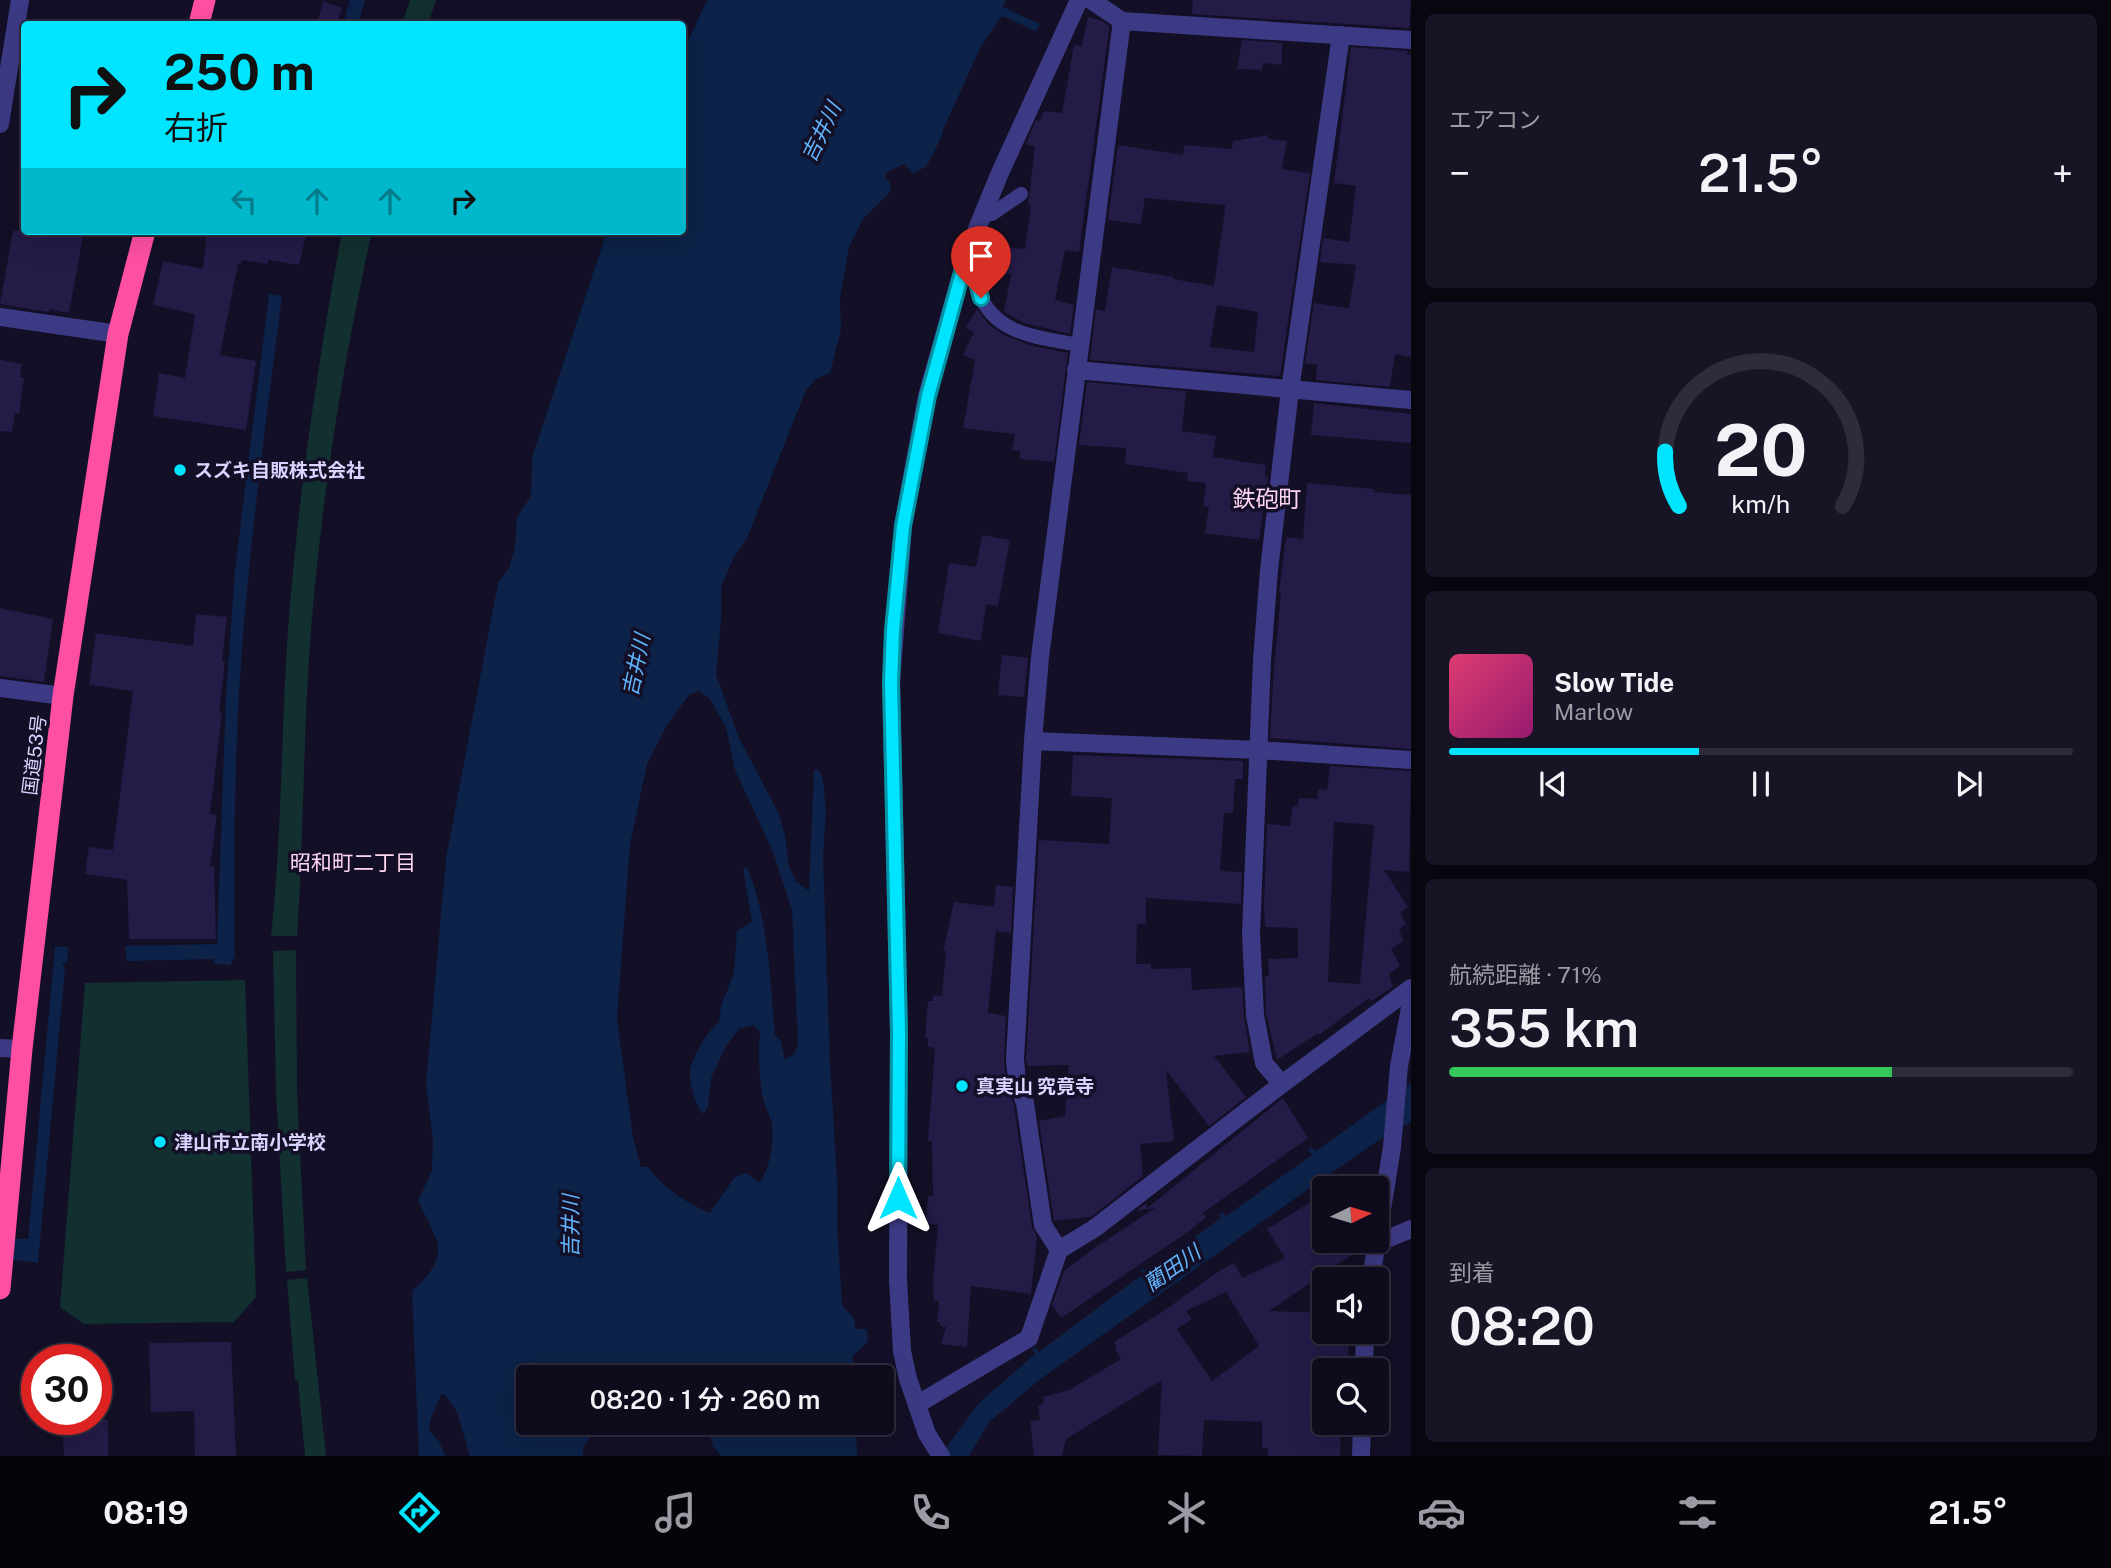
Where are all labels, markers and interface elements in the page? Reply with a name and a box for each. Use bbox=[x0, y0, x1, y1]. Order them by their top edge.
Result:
text: 250 m bbox=[164, 43, 315, 101]
icon: right bbox=[49, 49, 140, 140]
water label: 吉井川 bbox=[796, 96, 847, 166]
text: エアコン bbox=[1449, 106, 1541, 133]
text: 右折 bbox=[164, 109, 228, 146]
text: 21.5° bbox=[1698, 143, 1824, 204]
text: − bbox=[1449, 151, 1470, 196]
text: + bbox=[2052, 151, 2073, 196]
icon: left bbox=[225, 182, 263, 220]
icon: ahead bbox=[298, 182, 336, 220]
icon: ahead bbox=[371, 182, 409, 220]
icon: right bbox=[444, 182, 482, 220]
pin bbox=[951, 226, 1011, 298]
icon: arrive bbox=[962, 237, 1000, 275]
text: 20 bbox=[1714, 407, 1808, 492]
place label: スズキ自販株式会社 bbox=[194, 459, 365, 481]
marker: スズキ自販株式会社 bbox=[172, 462, 188, 478]
district label: 鉄砲町 bbox=[1233, 485, 1302, 512]
text: km/h bbox=[1732, 488, 1790, 518]
water label: 吉井川 bbox=[617, 630, 655, 698]
text: Slow Tide bbox=[1554, 667, 1674, 698]
text: Marlow bbox=[1554, 698, 1633, 725]
street label: 国道53号 bbox=[18, 713, 50, 797]
icon: previous bbox=[1534, 765, 1572, 803]
icon: pause bbox=[1742, 765, 1780, 803]
icon: next bbox=[1950, 765, 1988, 803]
district label: 昭和町二丁目 bbox=[290, 850, 416, 875]
text: 航続距離 · 71% bbox=[1449, 961, 1602, 988]
text: 355 km bbox=[1449, 998, 1639, 1059]
place label: 真実山 究竟寺 bbox=[976, 1075, 1094, 1097]
marker: 真実山 究竟寺 bbox=[954, 1078, 970, 1094]
place label: 津山市立南小学校 bbox=[174, 1131, 326, 1153]
marker: 津山市立南小学校 bbox=[152, 1134, 168, 1150]
position arrow bbox=[861, 1161, 935, 1235]
north arrow bbox=[1312, 1176, 1390, 1253]
map controls bbox=[1312, 1176, 1389, 1435]
water label: 吉井川 bbox=[558, 1193, 583, 1258]
water label: 藺田川 bbox=[1139, 1239, 1207, 1296]
text: 到着 bbox=[1449, 1259, 1495, 1286]
button: sound bbox=[1312, 1267, 1389, 1344]
text: 08:20 bbox=[1449, 1296, 1595, 1357]
speed limit sign: 30 bbox=[21, 1344, 112, 1435]
button: search bbox=[1312, 1358, 1389, 1435]
text: 08:20 · 1 分 · 260 m bbox=[590, 1384, 820, 1415]
icon: directions bbox=[395, 1488, 444, 1537]
icon: music bbox=[651, 1488, 700, 1537]
icon: phone bbox=[906, 1488, 955, 1537]
icon: climate bbox=[1162, 1488, 1211, 1537]
icon: car bbox=[1417, 1488, 1466, 1537]
icon: filters bbox=[1673, 1488, 1722, 1537]
text: 08:19 bbox=[103, 1494, 189, 1531]
text: 21.5° bbox=[1928, 1494, 2008, 1531]

